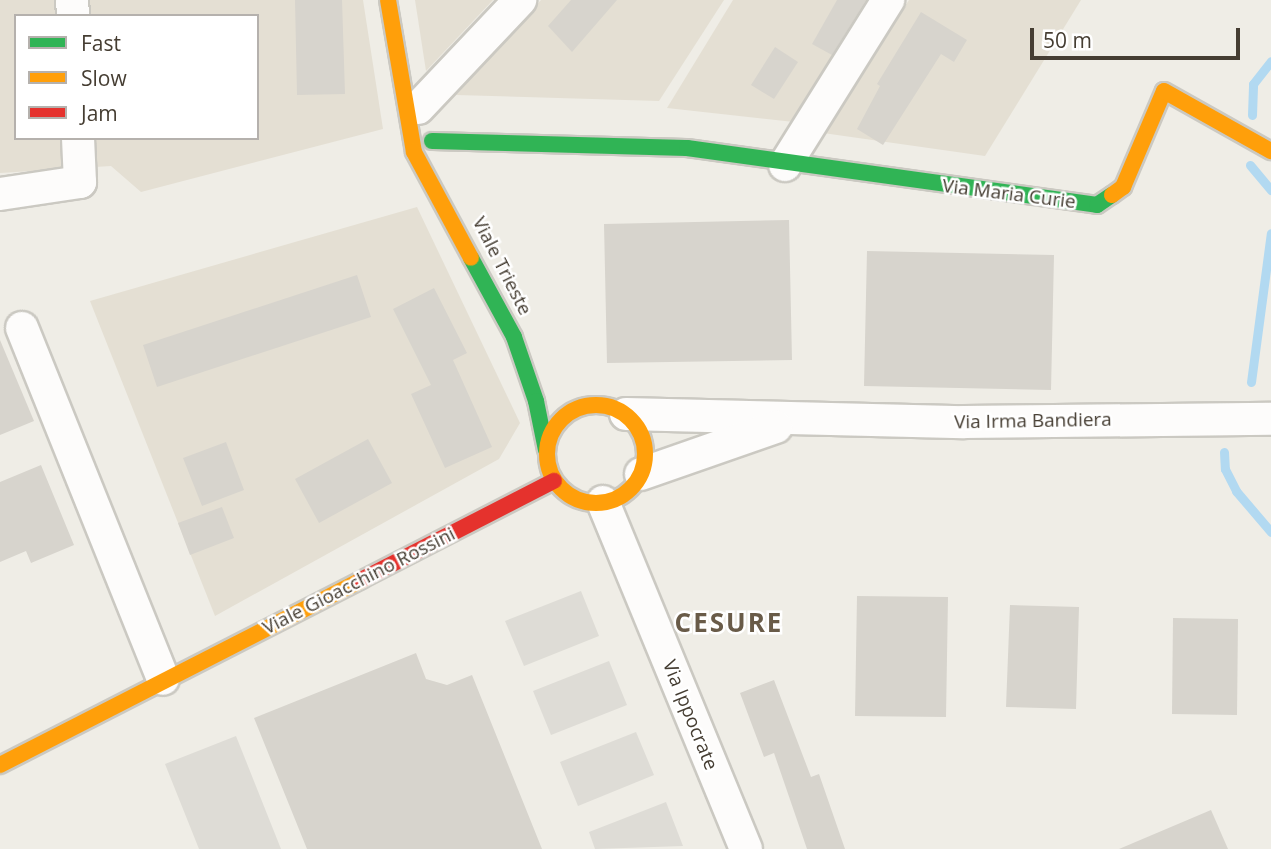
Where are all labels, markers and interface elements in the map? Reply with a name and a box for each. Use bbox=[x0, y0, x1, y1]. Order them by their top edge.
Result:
legend bbox=[14, 14, 259, 140]
scale bar bbox=[1033, 14, 1243, 58]
text: 50 m bbox=[1043, 26, 1092, 54]
text: Fast bbox=[81, 29, 121, 57]
text: Slow bbox=[81, 64, 127, 92]
text: Jam bbox=[81, 99, 118, 127]
street label: Via Maria Curie bbox=[941, 175, 1077, 213]
street label: Viale Trieste bbox=[467, 213, 537, 319]
street label: Via Irma Bandiera bbox=[954, 408, 1112, 434]
street label: Viale Gioacchino Rossini bbox=[259, 523, 459, 639]
district label: CESURE bbox=[675, 607, 783, 639]
street label: Via Ippocrate bbox=[658, 657, 722, 773]

